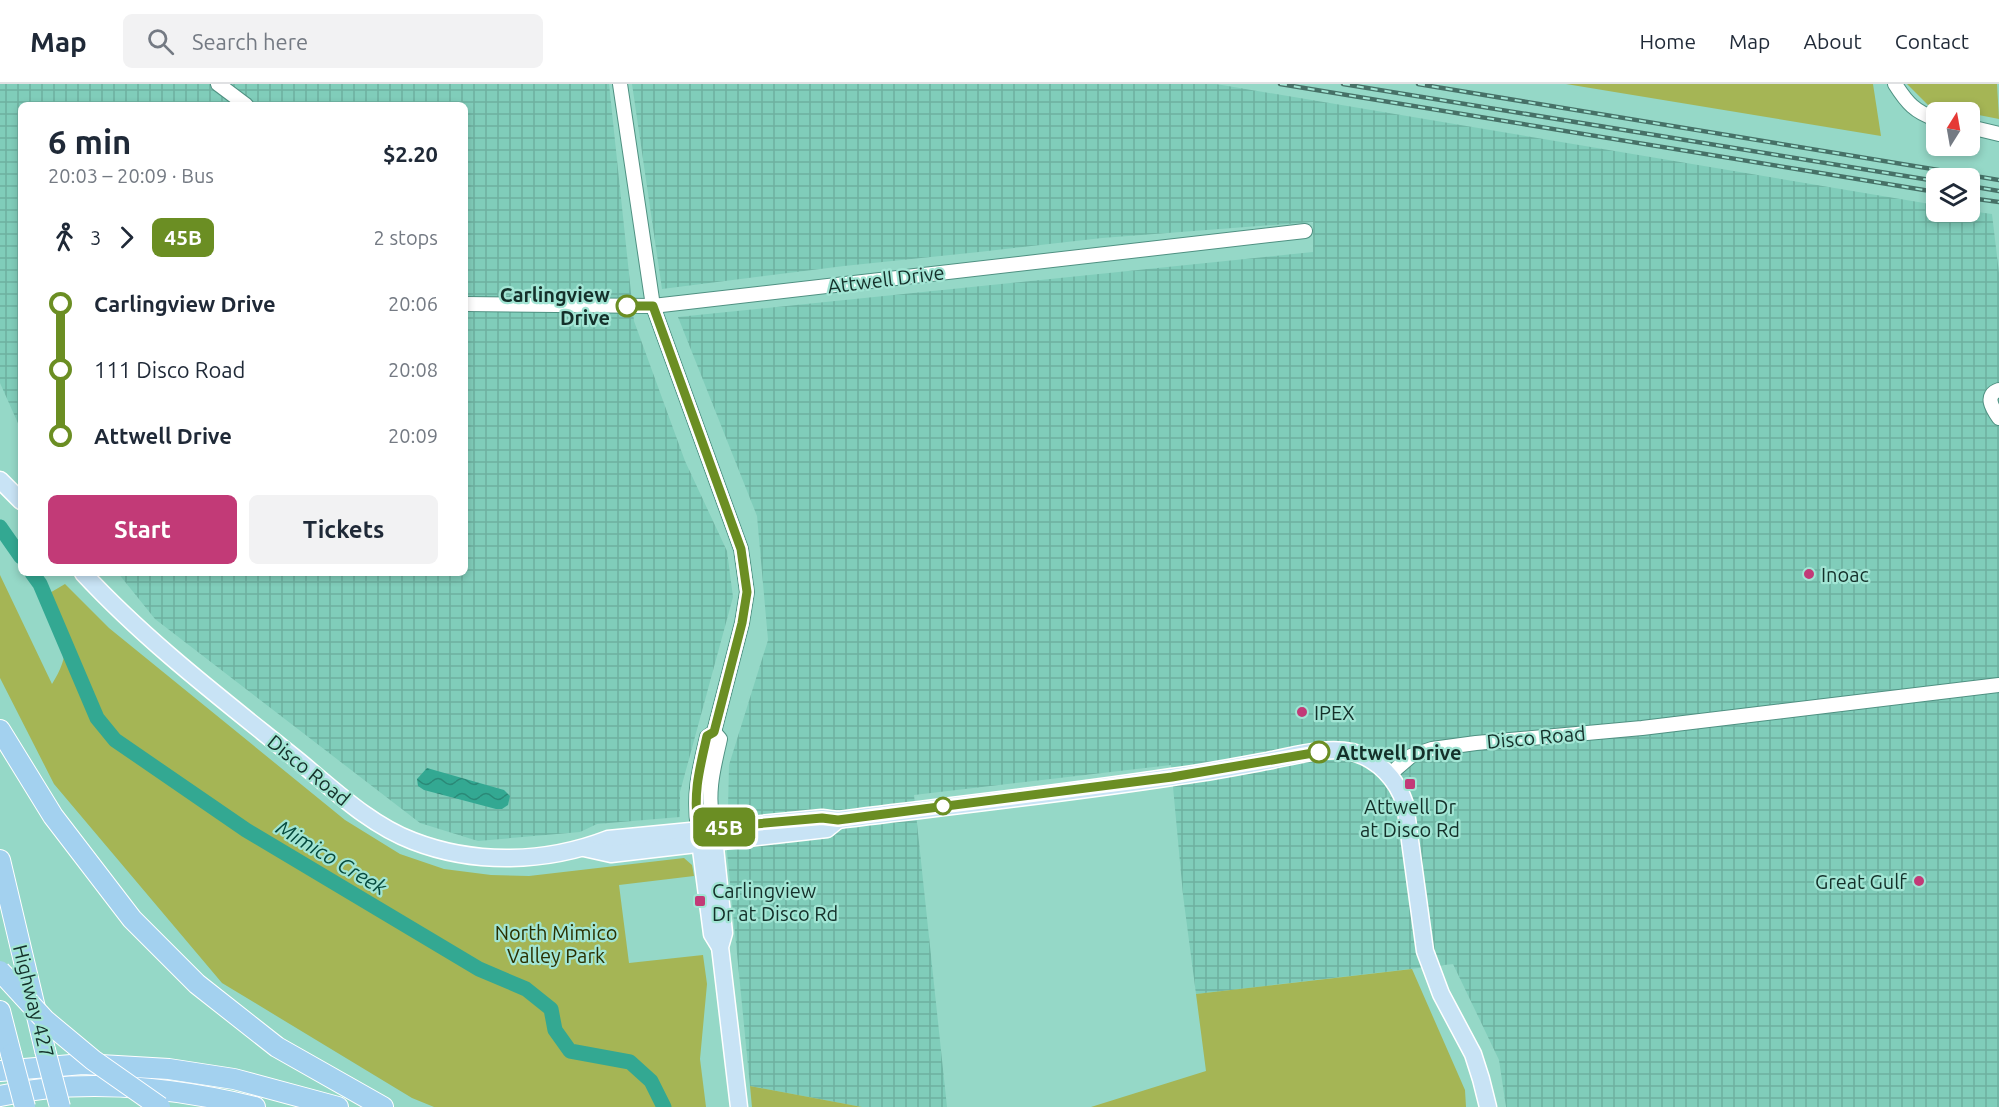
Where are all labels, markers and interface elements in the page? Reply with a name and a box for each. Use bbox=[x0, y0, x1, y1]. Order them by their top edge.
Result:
search box bbox=[123, 14, 543, 68]
icon: search bbox=[144, 25, 177, 58]
text: Map bbox=[30, 26, 87, 57]
text: Search here bbox=[192, 29, 308, 54]
text: Home bbox=[1639, 29, 1696, 53]
text: Map bbox=[1729, 29, 1770, 53]
text: About bbox=[1803, 29, 1862, 53]
text: Contact bbox=[1895, 29, 1969, 53]
north arrow bbox=[1926, 102, 1980, 156]
map controls bbox=[1926, 102, 1980, 222]
text: 6 min bbox=[48, 123, 131, 160]
text: $2.20 bbox=[383, 141, 438, 166]
text: 20:03 – 20:09 · Bus bbox=[48, 164, 214, 187]
button: layers bbox=[1926, 168, 1980, 222]
icon: walk bbox=[48, 221, 81, 254]
icon: forward bbox=[110, 221, 143, 254]
text: 45B bbox=[164, 225, 202, 249]
text: 3 bbox=[90, 226, 101, 249]
text: 2 stops bbox=[374, 226, 438, 249]
street label: Attwell Drive bbox=[826, 260, 946, 298]
place label: Carlingview Drive bbox=[500, 283, 610, 329]
text: Carlingview Drive bbox=[94, 291, 276, 316]
text: 20:06 bbox=[388, 292, 438, 315]
marker: Carlingview Drive bbox=[616, 295, 638, 317]
text: 111 Disco Road bbox=[94, 357, 245, 382]
text: 20:08 bbox=[388, 358, 438, 381]
text: Attwell Drive bbox=[94, 423, 232, 448]
text: 20:09 bbox=[388, 424, 438, 447]
button: Start bbox=[48, 495, 237, 564]
button: Tickets bbox=[249, 495, 438, 564]
place label: Inoac bbox=[1821, 563, 1869, 586]
marker: Inoac bbox=[1802, 567, 1816, 581]
place label: IPEX bbox=[1314, 701, 1355, 724]
marker: IPEX bbox=[1295, 705, 1309, 719]
street label: Disco Road bbox=[1486, 721, 1586, 753]
street label: Disco Road bbox=[263, 730, 355, 810]
marker: Attwell Drive bbox=[1308, 741, 1330, 763]
place label: Attwell Drive bbox=[1336, 741, 1461, 764]
marker: Attwell Dr at Disco Rd bbox=[1403, 777, 1417, 791]
place label: Attwell Dr at Disco Rd bbox=[1360, 795, 1460, 841]
unlabelled marker bbox=[934, 797, 952, 815]
line badge: 45B bbox=[690, 808, 758, 846]
water label: Mimico Creek bbox=[272, 815, 392, 900]
text: 45B bbox=[705, 815, 743, 839]
place label: Great Gulf bbox=[1815, 870, 1907, 893]
marker: Great Gulf bbox=[1912, 874, 1926, 888]
place label: Carlingview Dr at Disco Rd bbox=[712, 879, 838, 925]
marker: Carlingview Dr at Disco Rd bbox=[693, 894, 707, 908]
park label: North Mimico Valley Park bbox=[495, 921, 617, 967]
street label: Highway 427 bbox=[9, 942, 59, 1060]

